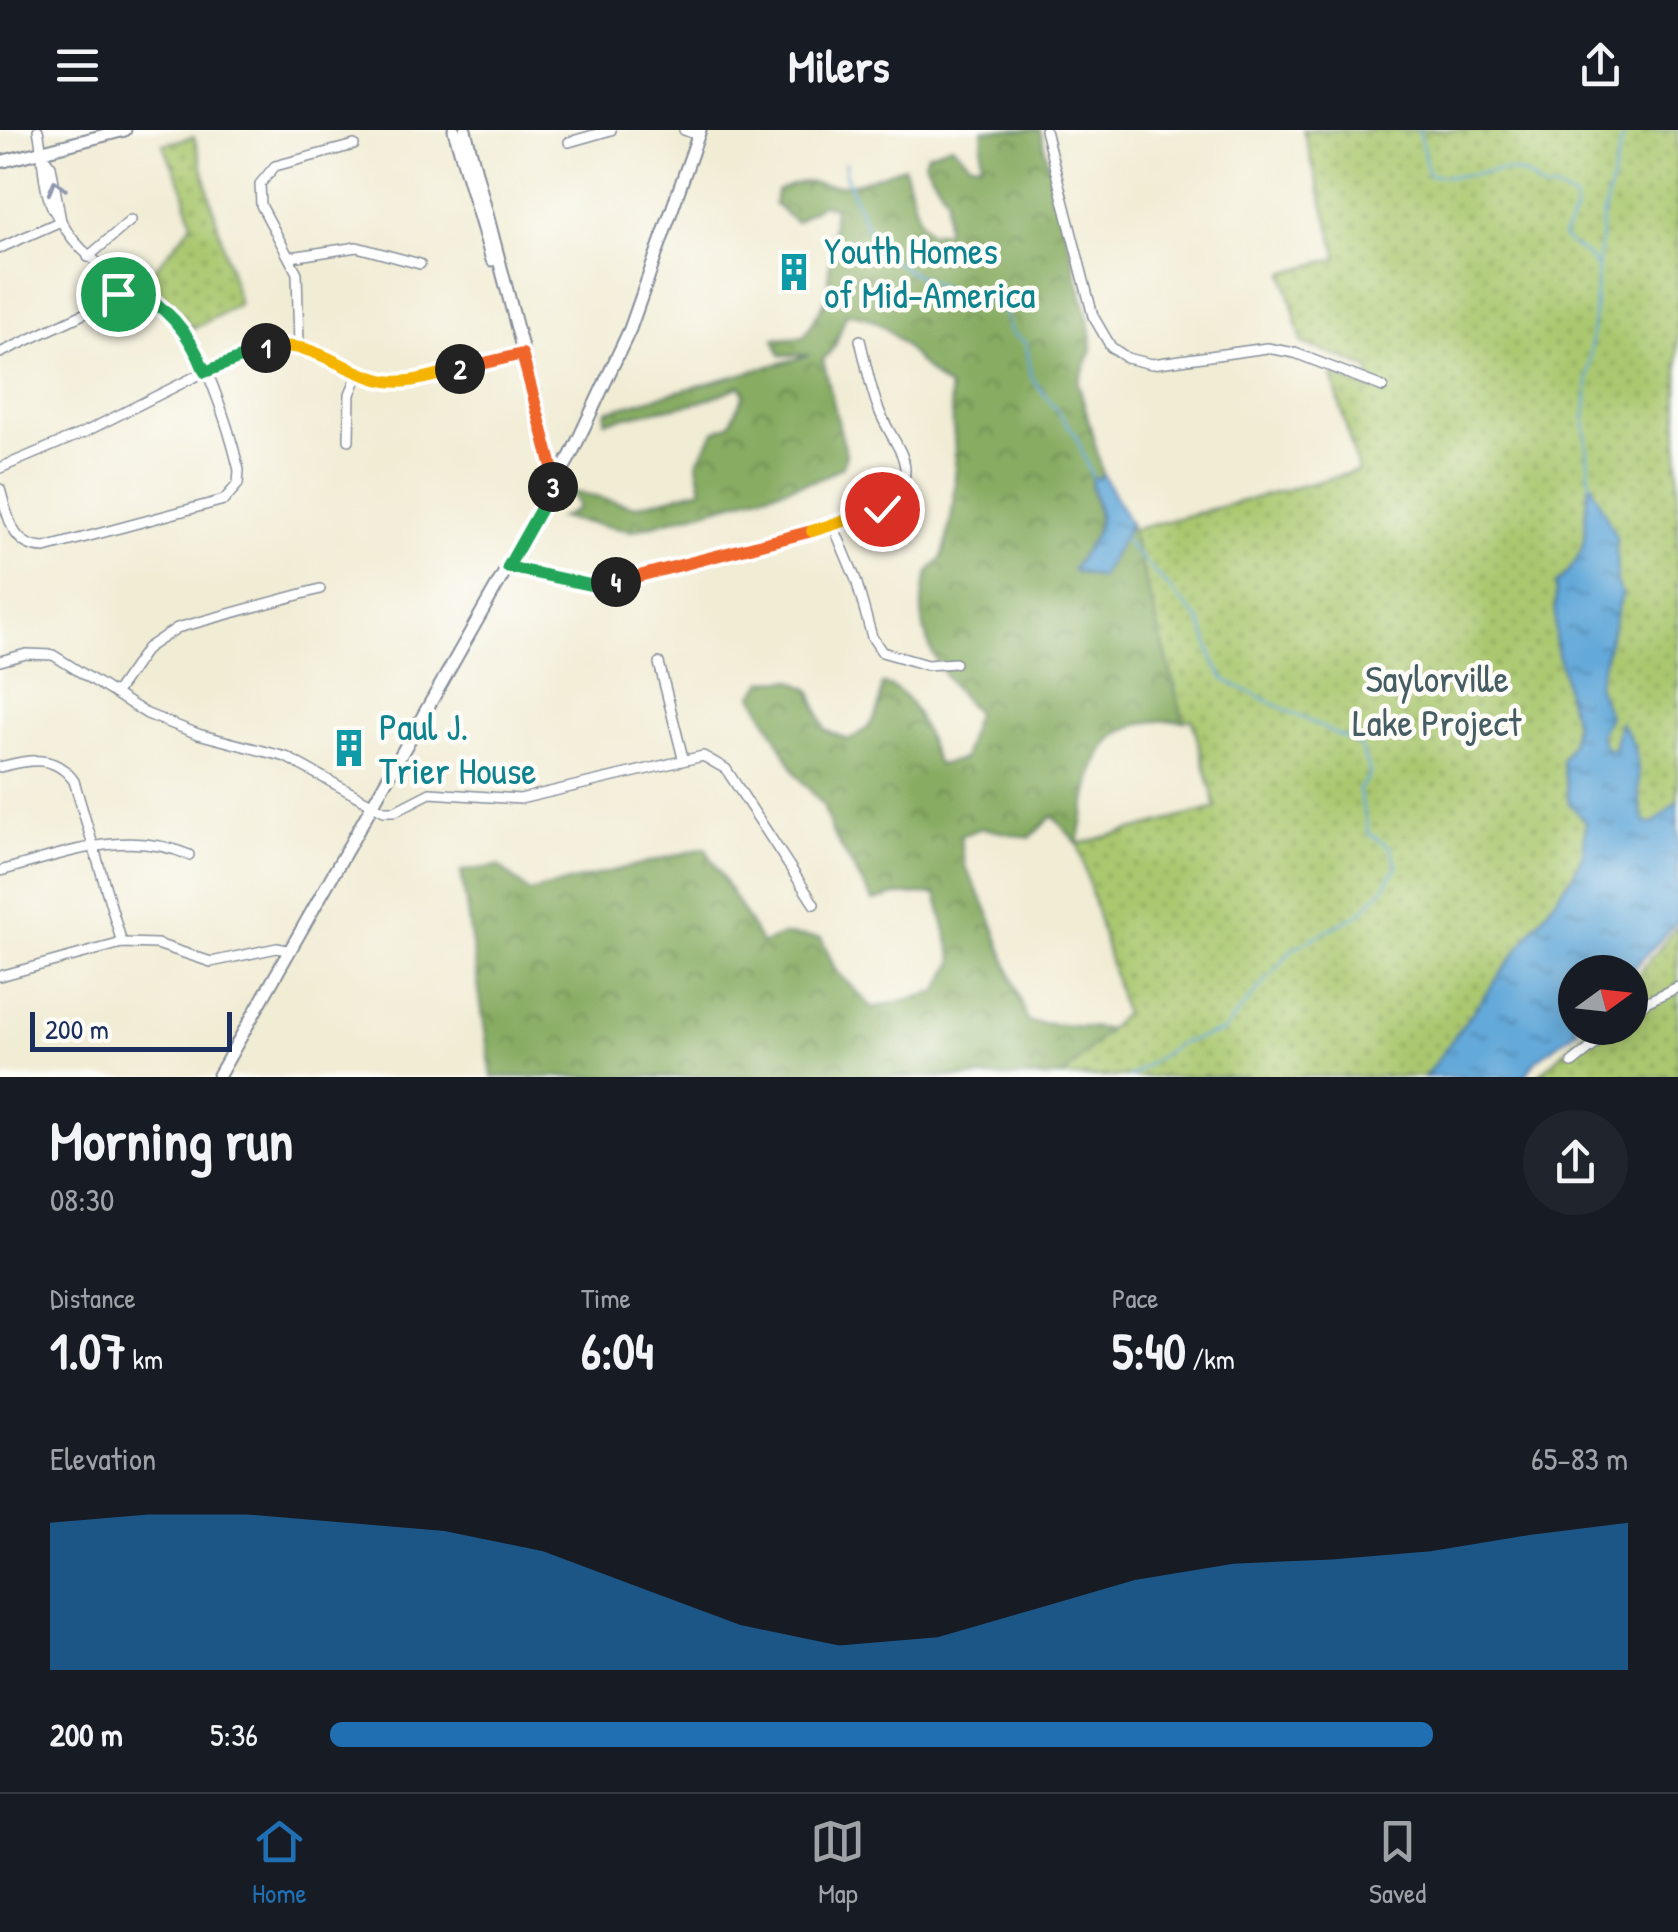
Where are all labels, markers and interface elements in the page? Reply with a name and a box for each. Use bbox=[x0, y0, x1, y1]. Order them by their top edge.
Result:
text: Milers bbox=[788, 35, 890, 96]
icon: menu bbox=[50, 38, 105, 93]
icon: share bbox=[1573, 38, 1628, 93]
one-way arrow bbox=[47, 179, 68, 196]
place label: Youth Homes of Mid-America bbox=[824, 224, 1035, 320]
building icon: Youth Homes of Mid-America bbox=[773, 251, 815, 293]
pin bbox=[76, 252, 161, 337]
icon: arrive bbox=[91, 267, 146, 322]
pin: 1 bbox=[241, 323, 291, 373]
text: 1 bbox=[261, 329, 271, 367]
pin: 2 bbox=[435, 344, 485, 394]
text: 2 bbox=[453, 350, 467, 388]
pin: 3 bbox=[528, 462, 578, 512]
pin bbox=[840, 467, 925, 552]
text: 3 bbox=[547, 468, 559, 506]
icon: check bbox=[855, 482, 910, 537]
pin: 4 bbox=[591, 557, 641, 607]
text: 4 bbox=[611, 563, 621, 601]
park label: Saylorville Lake Project bbox=[1353, 652, 1522, 748]
place label: Paul J. Trier House bbox=[379, 700, 536, 796]
building icon: Paul J. Trier House bbox=[328, 727, 370, 769]
north arrow bbox=[1558, 955, 1648, 1045]
map controls bbox=[1558, 955, 1648, 1045]
scale bar bbox=[30, 1007, 232, 1051]
text: 200 m bbox=[45, 1010, 109, 1048]
text: Morning run bbox=[50, 1103, 293, 1177]
button: share bbox=[1523, 1110, 1628, 1215]
text: 08:30 bbox=[50, 1178, 114, 1221]
text: Distance bbox=[50, 1279, 136, 1317]
text: Time bbox=[581, 1279, 631, 1317]
text: Pace bbox=[1112, 1279, 1158, 1317]
text: 1.07 bbox=[50, 1317, 126, 1385]
text: 6:04 bbox=[581, 1317, 654, 1385]
text: 5:40 bbox=[1112, 1317, 1186, 1385]
text: km bbox=[126, 1340, 163, 1378]
text: /km bbox=[1186, 1340, 1235, 1378]
text: Elevation bbox=[50, 1437, 156, 1480]
text: 65–83 m bbox=[1531, 1437, 1628, 1480]
text: 200 m bbox=[50, 1713, 123, 1756]
text: 5:36 bbox=[210, 1713, 258, 1756]
tab: Home bbox=[252, 1814, 307, 1912]
tab: Map bbox=[810, 1814, 865, 1912]
tab: Saved bbox=[1369, 1814, 1426, 1912]

